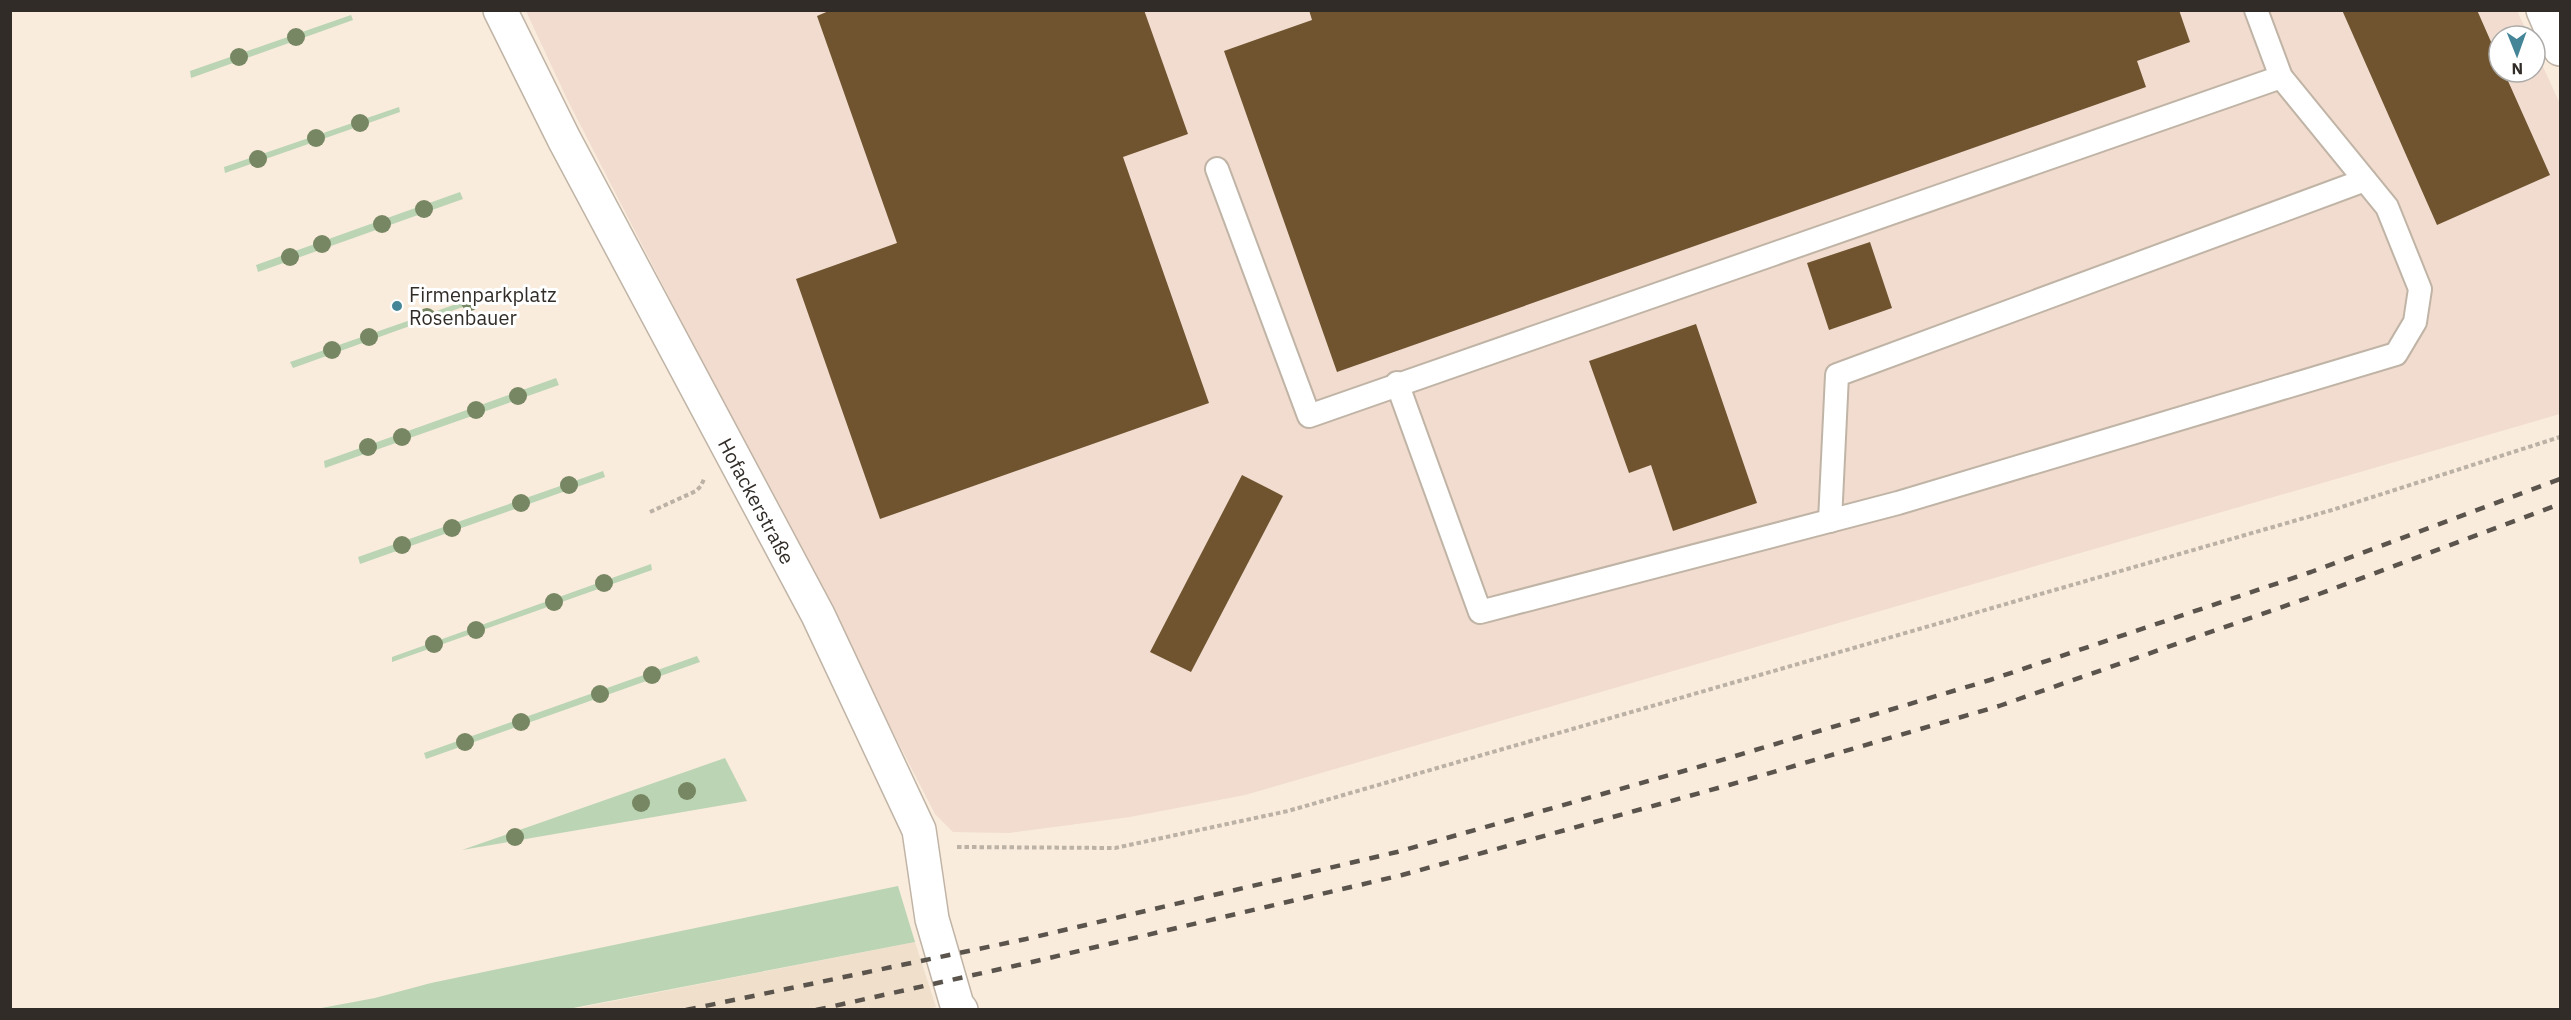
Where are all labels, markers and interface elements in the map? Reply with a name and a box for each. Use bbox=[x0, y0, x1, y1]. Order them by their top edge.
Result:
north arrow bbox=[2487, 24, 2547, 84]
text: N bbox=[2511, 59, 2523, 79]
place label: Firmenparkplatz Rosenbauer bbox=[409, 281, 557, 331]
marker: Firmenparkplatz Rosenbauer bbox=[390, 299, 404, 313]
street label: Hofackerstraße bbox=[712, 433, 802, 569]

